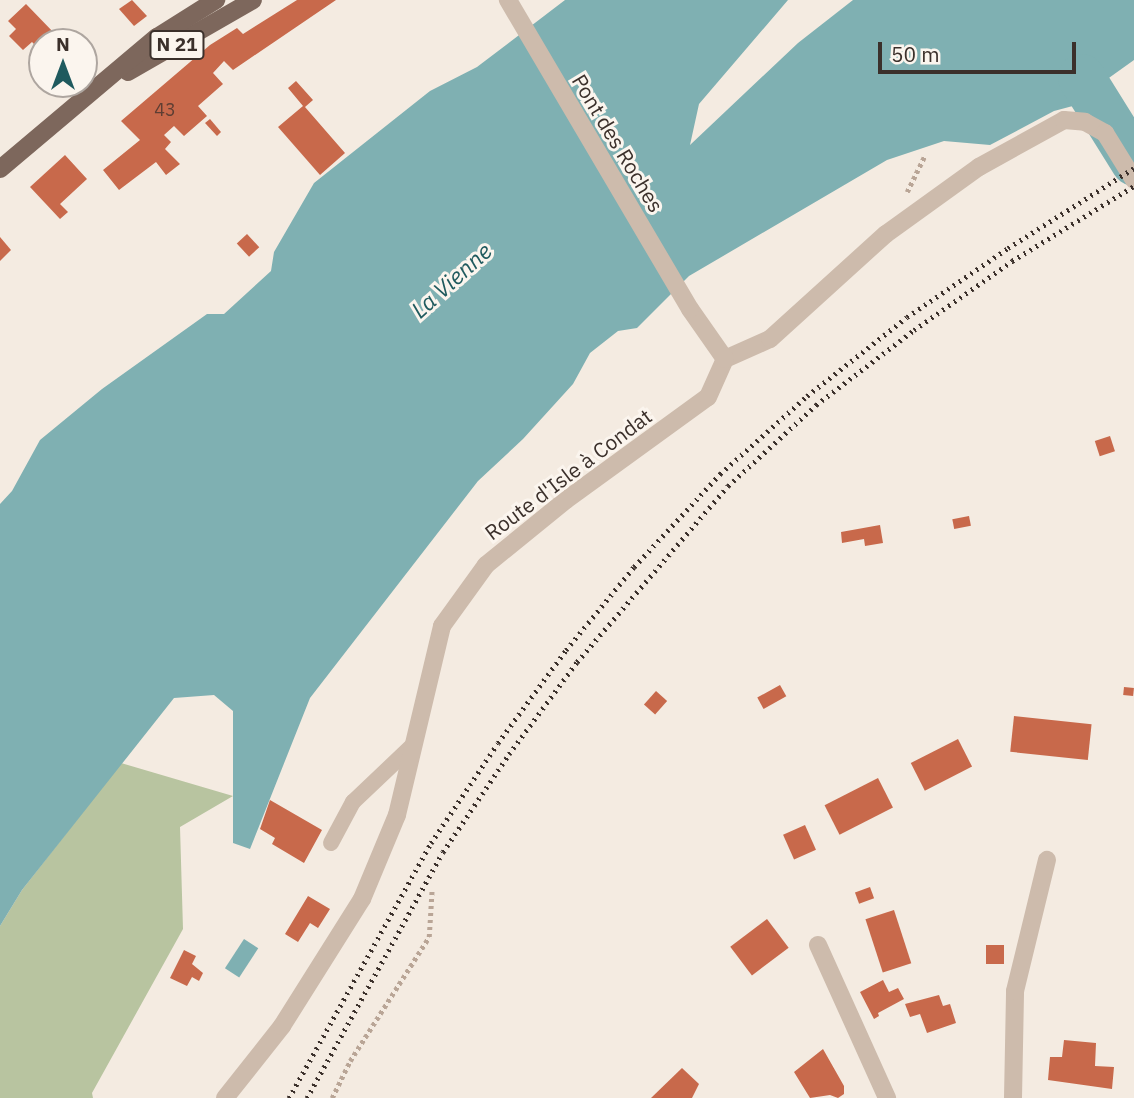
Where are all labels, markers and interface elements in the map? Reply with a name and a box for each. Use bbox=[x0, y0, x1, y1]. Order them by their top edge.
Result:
north arrow bbox=[28, 28, 98, 98]
scale bar bbox=[882, 28, 1080, 72]
road number: N 21 bbox=[149, 30, 205, 60]
text: N bbox=[56, 32, 70, 56]
text: 50 m bbox=[891, 40, 940, 68]
street label: Pont des Roches bbox=[567, 70, 669, 216]
house number: 43 bbox=[154, 99, 176, 121]
water label: La Vienne bbox=[405, 237, 497, 323]
street label: Route d'Isle à Condat bbox=[480, 403, 656, 545]

